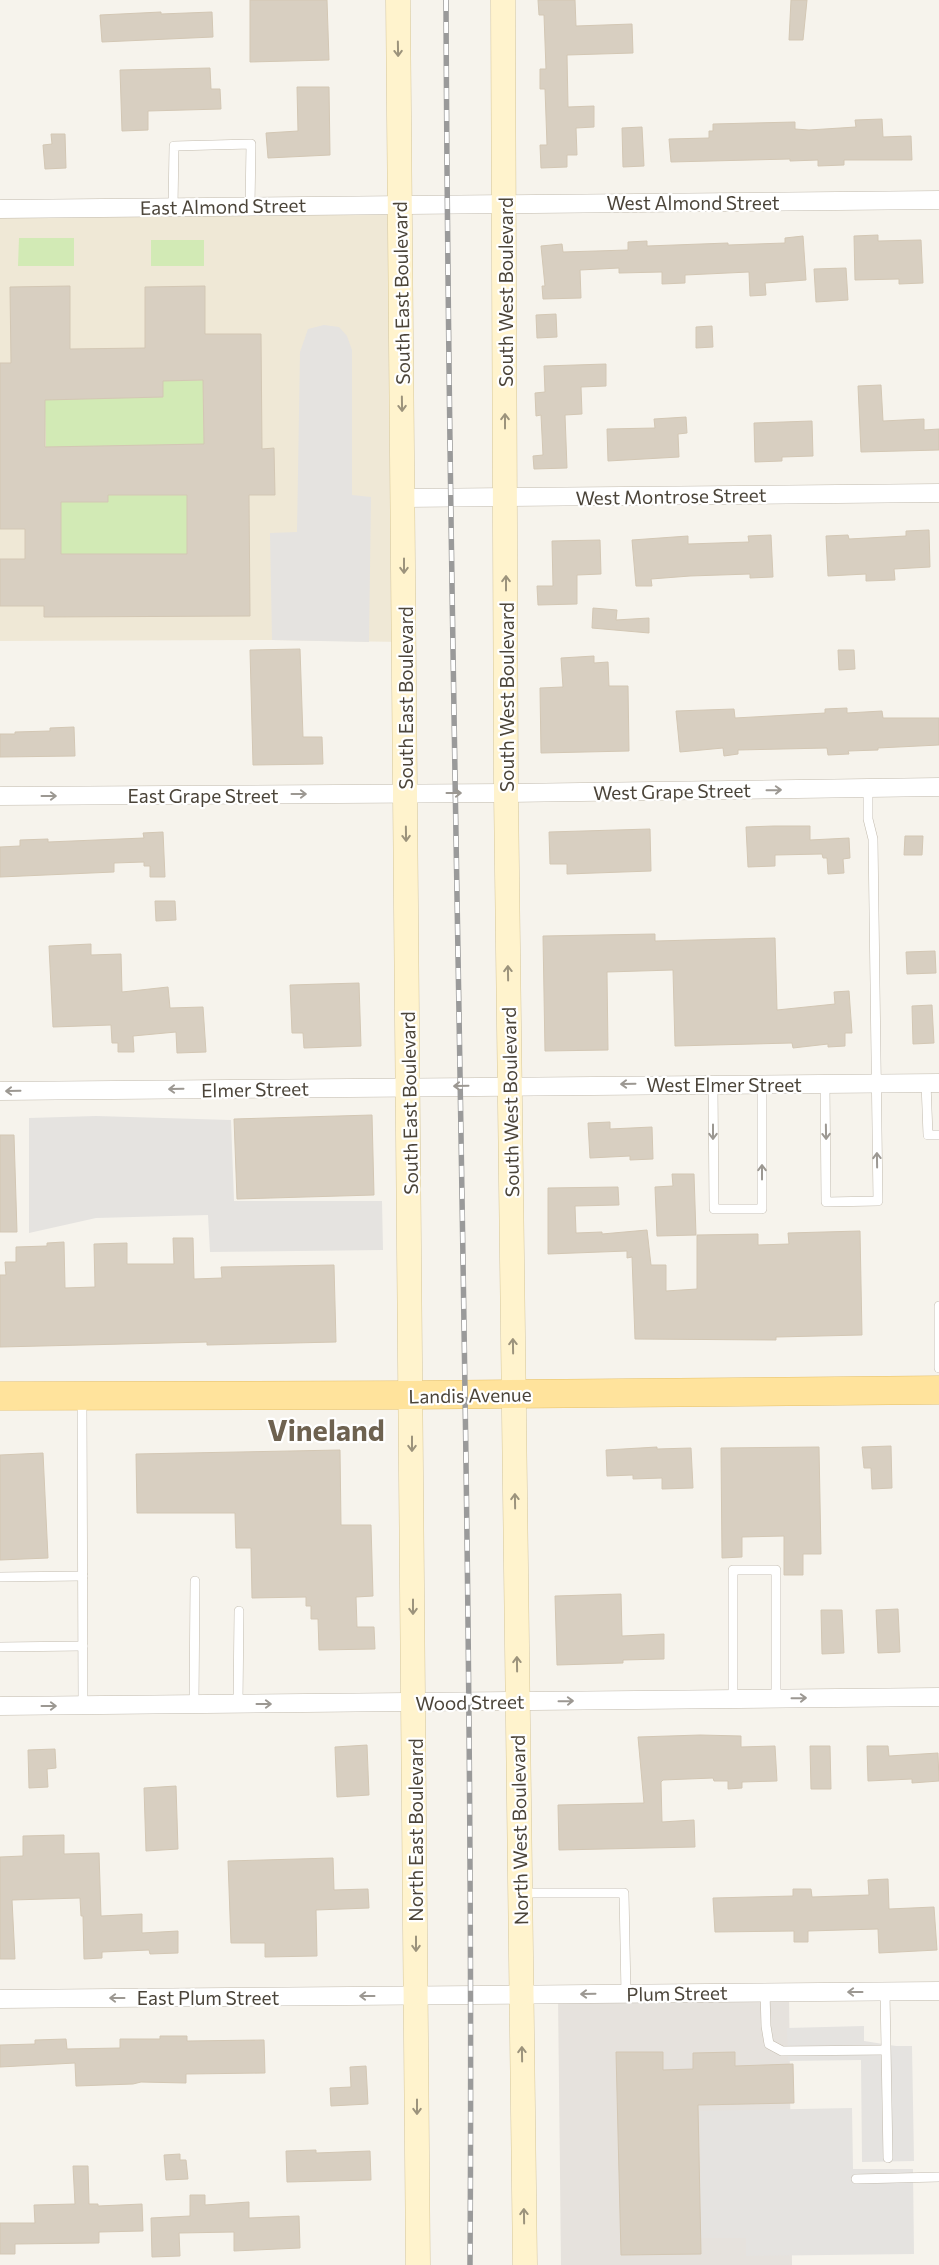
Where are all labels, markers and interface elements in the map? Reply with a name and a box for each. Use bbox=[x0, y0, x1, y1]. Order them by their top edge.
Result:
one-way arrow bbox=[394, 40, 403, 56]
street label: West Almond Street bbox=[606, 191, 780, 214]
street label: East Almond Street bbox=[140, 193, 307, 219]
street label: South West Boulevard bbox=[494, 197, 517, 387]
street label: South East Boulevard bbox=[388, 201, 414, 385]
one-way arrow bbox=[397, 395, 407, 411]
one-way arrow bbox=[500, 413, 510, 430]
street label: West Montrose Street bbox=[575, 483, 767, 509]
one-way arrow bbox=[399, 558, 409, 574]
one-way arrow bbox=[501, 576, 511, 592]
street label: South West Boulevard bbox=[495, 602, 518, 792]
street label: South East Boulevard bbox=[394, 606, 417, 790]
street label: West Grape Street bbox=[593, 778, 751, 804]
street label: East Grape Street bbox=[127, 784, 279, 807]
one-way arrow bbox=[766, 785, 782, 794]
one-way arrow bbox=[446, 788, 462, 798]
one-way arrow bbox=[290, 789, 306, 799]
one-way arrow bbox=[40, 791, 56, 801]
one-way arrow bbox=[401, 825, 411, 841]
one-way arrow bbox=[503, 965, 513, 982]
street label: South West Boulevard bbox=[497, 1007, 523, 1197]
street label: South East Boulevard bbox=[396, 1011, 422, 1195]
street label: West Elmer Street bbox=[646, 1073, 802, 1096]
street label: Elmer Street bbox=[201, 1077, 309, 1101]
one-way arrow bbox=[620, 1080, 636, 1089]
one-way arrow bbox=[453, 1081, 470, 1091]
one-way arrow bbox=[168, 1085, 184, 1094]
one-way arrow bbox=[6, 1086, 22, 1096]
one-way arrow bbox=[708, 1124, 718, 1140]
one-way arrow bbox=[821, 1124, 831, 1140]
one-way arrow bbox=[872, 1152, 882, 1168]
one-way arrow bbox=[757, 1164, 767, 1180]
one-way arrow bbox=[508, 1338, 518, 1354]
street label: Landis Avenue bbox=[408, 1382, 532, 1408]
district label: Vineland bbox=[267, 1412, 385, 1447]
one-way arrow bbox=[407, 1436, 417, 1452]
one-way arrow bbox=[510, 1494, 520, 1510]
one-way arrow bbox=[408, 1598, 418, 1614]
one-way arrow bbox=[512, 1656, 522, 1672]
street label: Wood Street bbox=[415, 1690, 525, 1714]
one-way arrow bbox=[790, 1693, 806, 1703]
one-way arrow bbox=[558, 1696, 574, 1706]
one-way arrow bbox=[255, 1699, 271, 1709]
one-way arrow bbox=[40, 1701, 56, 1710]
street label: North West Boulevard bbox=[506, 1735, 532, 1925]
street label: North East Boulevard bbox=[404, 1738, 427, 1922]
one-way arrow bbox=[411, 1936, 420, 1952]
street label: Plum Street bbox=[626, 1981, 728, 2005]
street label: East Plum Street bbox=[137, 1986, 279, 2009]
one-way arrow bbox=[848, 1987, 864, 1997]
one-way arrow bbox=[580, 1989, 596, 1999]
one-way arrow bbox=[359, 1991, 376, 2001]
one-way arrow bbox=[109, 1993, 126, 2003]
one-way arrow bbox=[517, 2046, 527, 2062]
one-way arrow bbox=[412, 2098, 422, 2114]
one-way arrow bbox=[520, 2209, 529, 2225]

